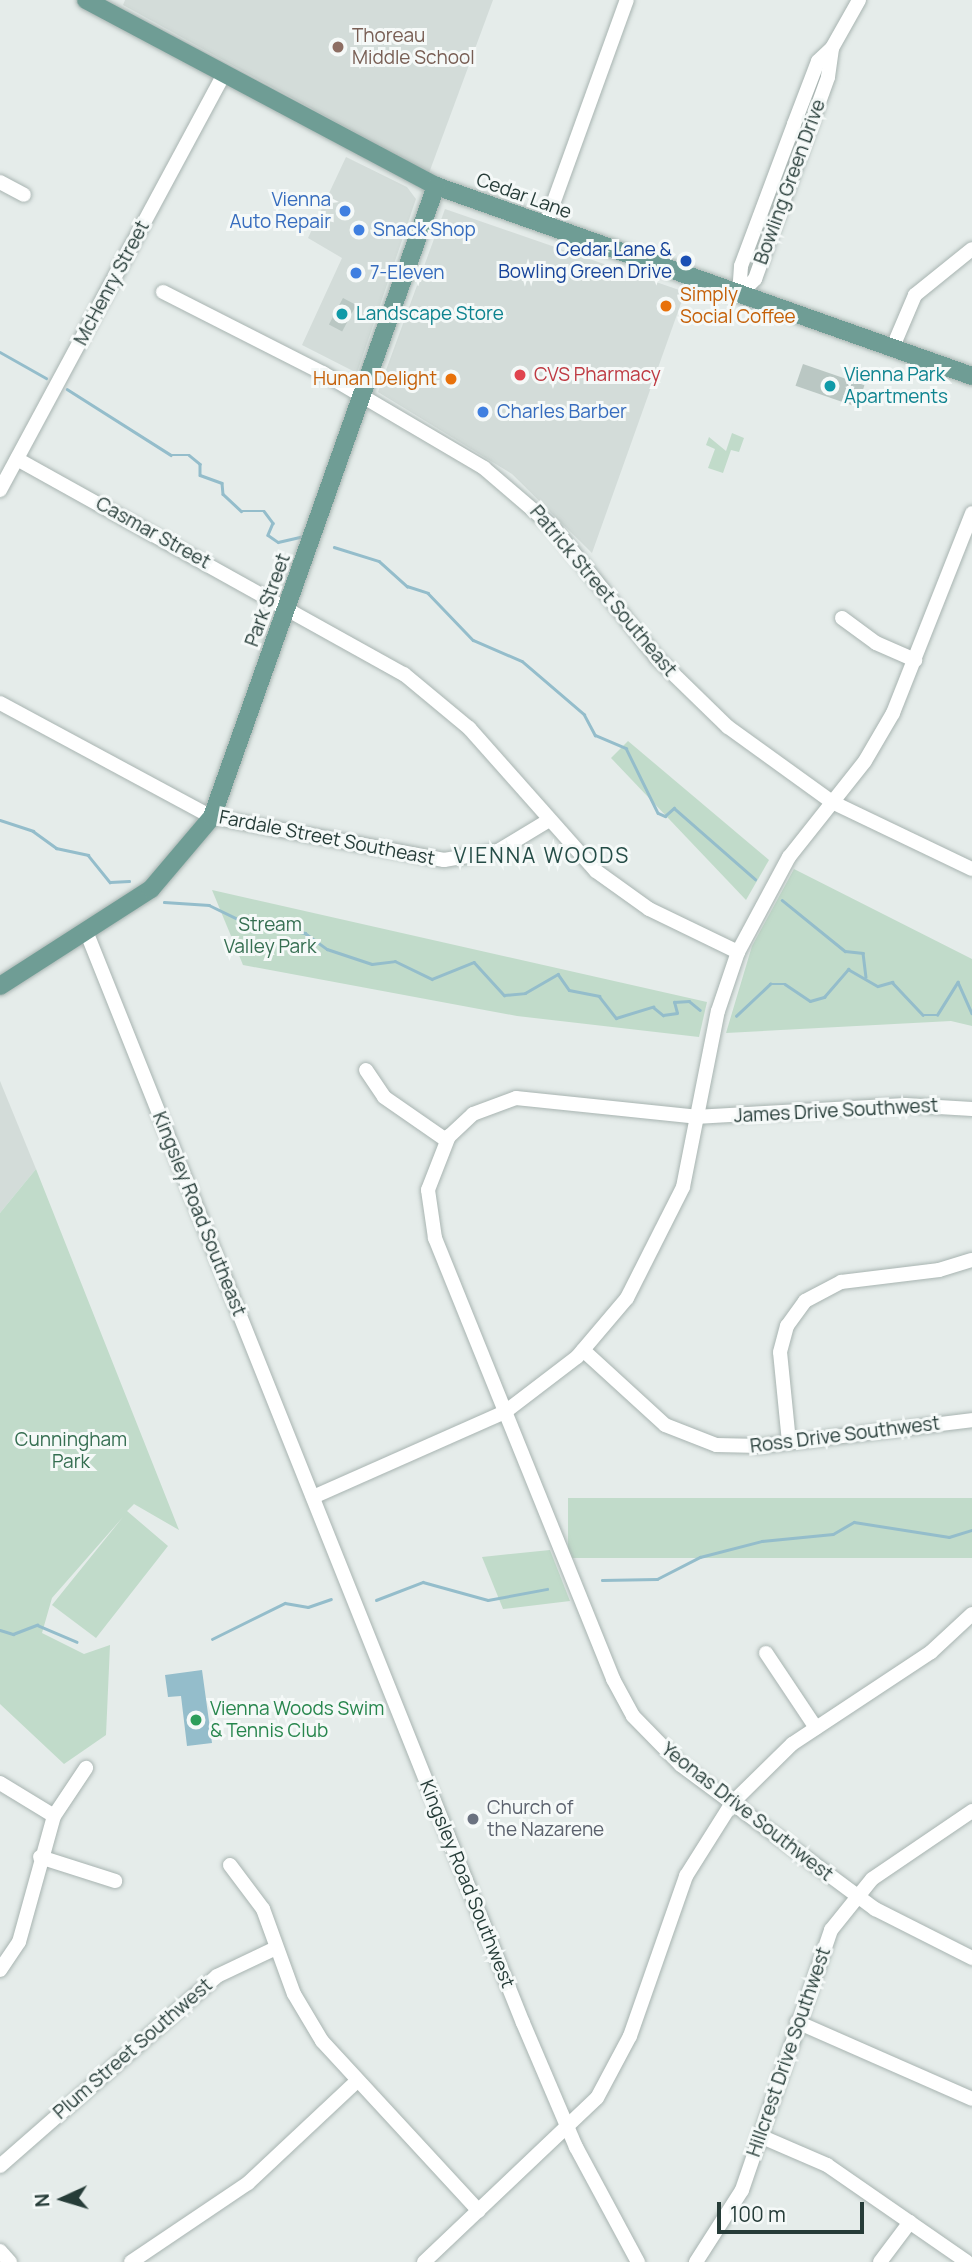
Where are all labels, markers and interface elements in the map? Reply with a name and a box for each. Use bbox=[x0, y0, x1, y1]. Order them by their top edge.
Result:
place label: Thoreau Middle School bbox=[352, 25, 475, 69]
marker: Thoreau Middle School bbox=[330, 39, 346, 55]
street label: Bowling Green Drive bbox=[750, 96, 830, 268]
street label: Cedar Lane bbox=[473, 168, 575, 224]
place label: Vienna Auto Repair bbox=[230, 189, 331, 233]
marker: Vienna Auto Repair bbox=[337, 203, 353, 219]
street label: McHenry Street bbox=[70, 217, 154, 349]
place label: Snack Shop bbox=[373, 219, 476, 241]
marker: Snack Shop bbox=[351, 222, 367, 238]
place label: Cedar Lane & Bowling Green Drive bbox=[498, 239, 672, 283]
marker: Cedar Lane & Bowling Green Drive bbox=[678, 253, 694, 269]
place label: 7-Eleven bbox=[370, 262, 445, 284]
marker: 7-Eleven bbox=[348, 265, 364, 281]
place label: Simply Social Coffee bbox=[680, 284, 796, 328]
marker: Simply Social Coffee bbox=[658, 298, 674, 314]
place label: Landscape Store bbox=[356, 303, 504, 325]
marker: Landscape Store bbox=[334, 306, 350, 322]
place label: CVS Pharmacy bbox=[534, 364, 661, 386]
place label: Vienna Park Apartments bbox=[844, 364, 948, 408]
marker: CVS Pharmacy bbox=[512, 367, 528, 383]
place label: Hunan Delight bbox=[313, 368, 437, 390]
marker: Hunan Delight bbox=[443, 371, 459, 387]
marker: Vienna Park Apartments bbox=[822, 378, 838, 394]
place label: Charles Barber bbox=[497, 401, 627, 423]
marker: Charles Barber bbox=[475, 404, 491, 420]
street label: Casmar Street bbox=[92, 492, 214, 574]
street label: Patrick Street Southeast bbox=[525, 501, 681, 681]
street label: Park Street bbox=[241, 550, 295, 650]
street label: Fardale Street Southeast bbox=[217, 806, 437, 870]
district label: VIENNA WOODS bbox=[455, 842, 629, 868]
park label: Stream Valley Park bbox=[224, 914, 316, 958]
street label: James Drive Southwest bbox=[733, 1094, 939, 1128]
street label: Kingsley Road Southeast bbox=[148, 1108, 250, 1320]
street label: Ross Drive Southwest bbox=[749, 1412, 941, 1458]
park label: Cunningham Park bbox=[15, 1429, 127, 1473]
place label: Vienna Woods Swim & Tennis Club bbox=[210, 1698, 384, 1742]
marker: Vienna Woods Swim & Tennis Club bbox=[188, 1712, 204, 1728]
street label: Yeonas Drive Southwest bbox=[657, 1738, 837, 1886]
street label: Kingsley Road Southwest bbox=[415, 1777, 519, 1991]
place label: Church of the Nazarene bbox=[487, 1797, 604, 1841]
marker: Church of the Nazarene bbox=[465, 1811, 481, 1827]
street label: Hillcrest Drive Southwest bbox=[742, 1944, 836, 2160]
street label: Plum Street Southwest bbox=[49, 1974, 217, 2124]
north arrow bbox=[28, 2164, 98, 2234]
scale bar bbox=[720, 2188, 867, 2232]
text: N bbox=[29, 2193, 55, 2208]
text: 100 m bbox=[730, 2200, 786, 2228]

